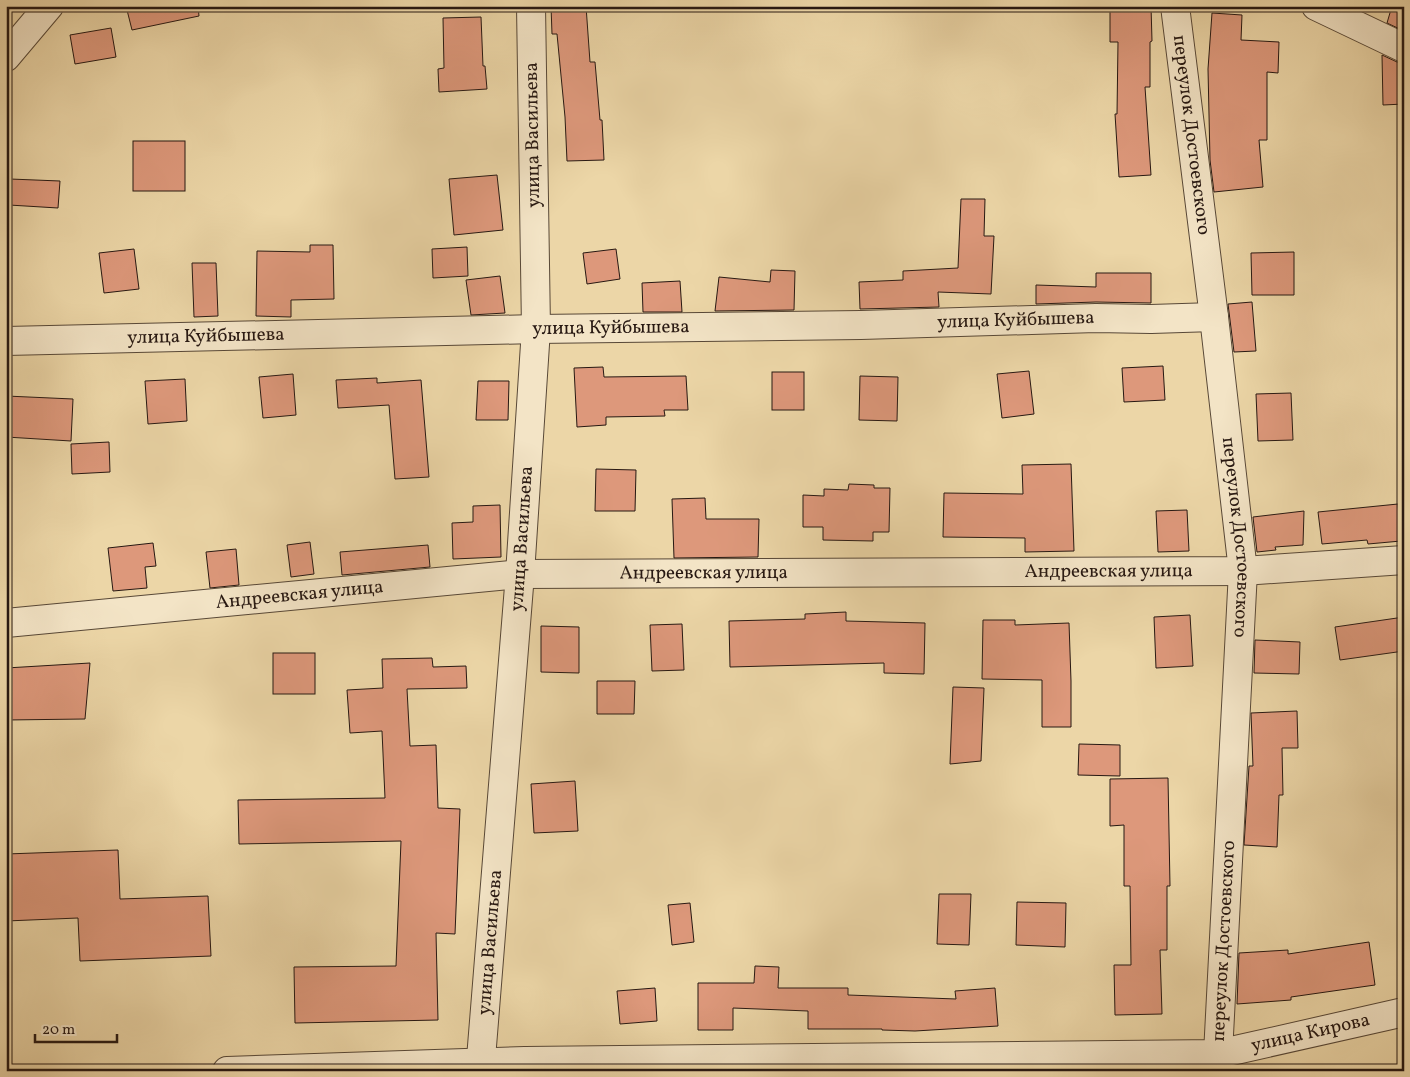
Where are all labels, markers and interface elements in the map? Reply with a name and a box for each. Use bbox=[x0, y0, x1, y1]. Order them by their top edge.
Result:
street label: переулок Достоевского bbox=[1166, 33, 1217, 237]
street label: улица Васильева bbox=[519, 62, 547, 208]
street label: улица Куйбышева bbox=[937, 305, 1095, 336]
street label: улица Куйбышева bbox=[532, 314, 690, 342]
street label: улица Куйбышева bbox=[127, 322, 285, 351]
street label: переулок Достоевского bbox=[1215, 436, 1256, 638]
street label: улица Васильева bbox=[504, 465, 540, 612]
street label: Андреевская улица bbox=[1024, 558, 1193, 585]
street label: Андреевская улица bbox=[619, 560, 788, 587]
street label: Андреевская улица bbox=[215, 574, 385, 616]
street label: переулок Достоевского bbox=[1206, 840, 1242, 1042]
street label: улица Васильева bbox=[472, 869, 509, 1016]
street label: улица Кирова bbox=[1248, 1007, 1372, 1059]
scale bar bbox=[35, 1012, 118, 1044]
text: 20 m bbox=[42, 1020, 75, 1041]

